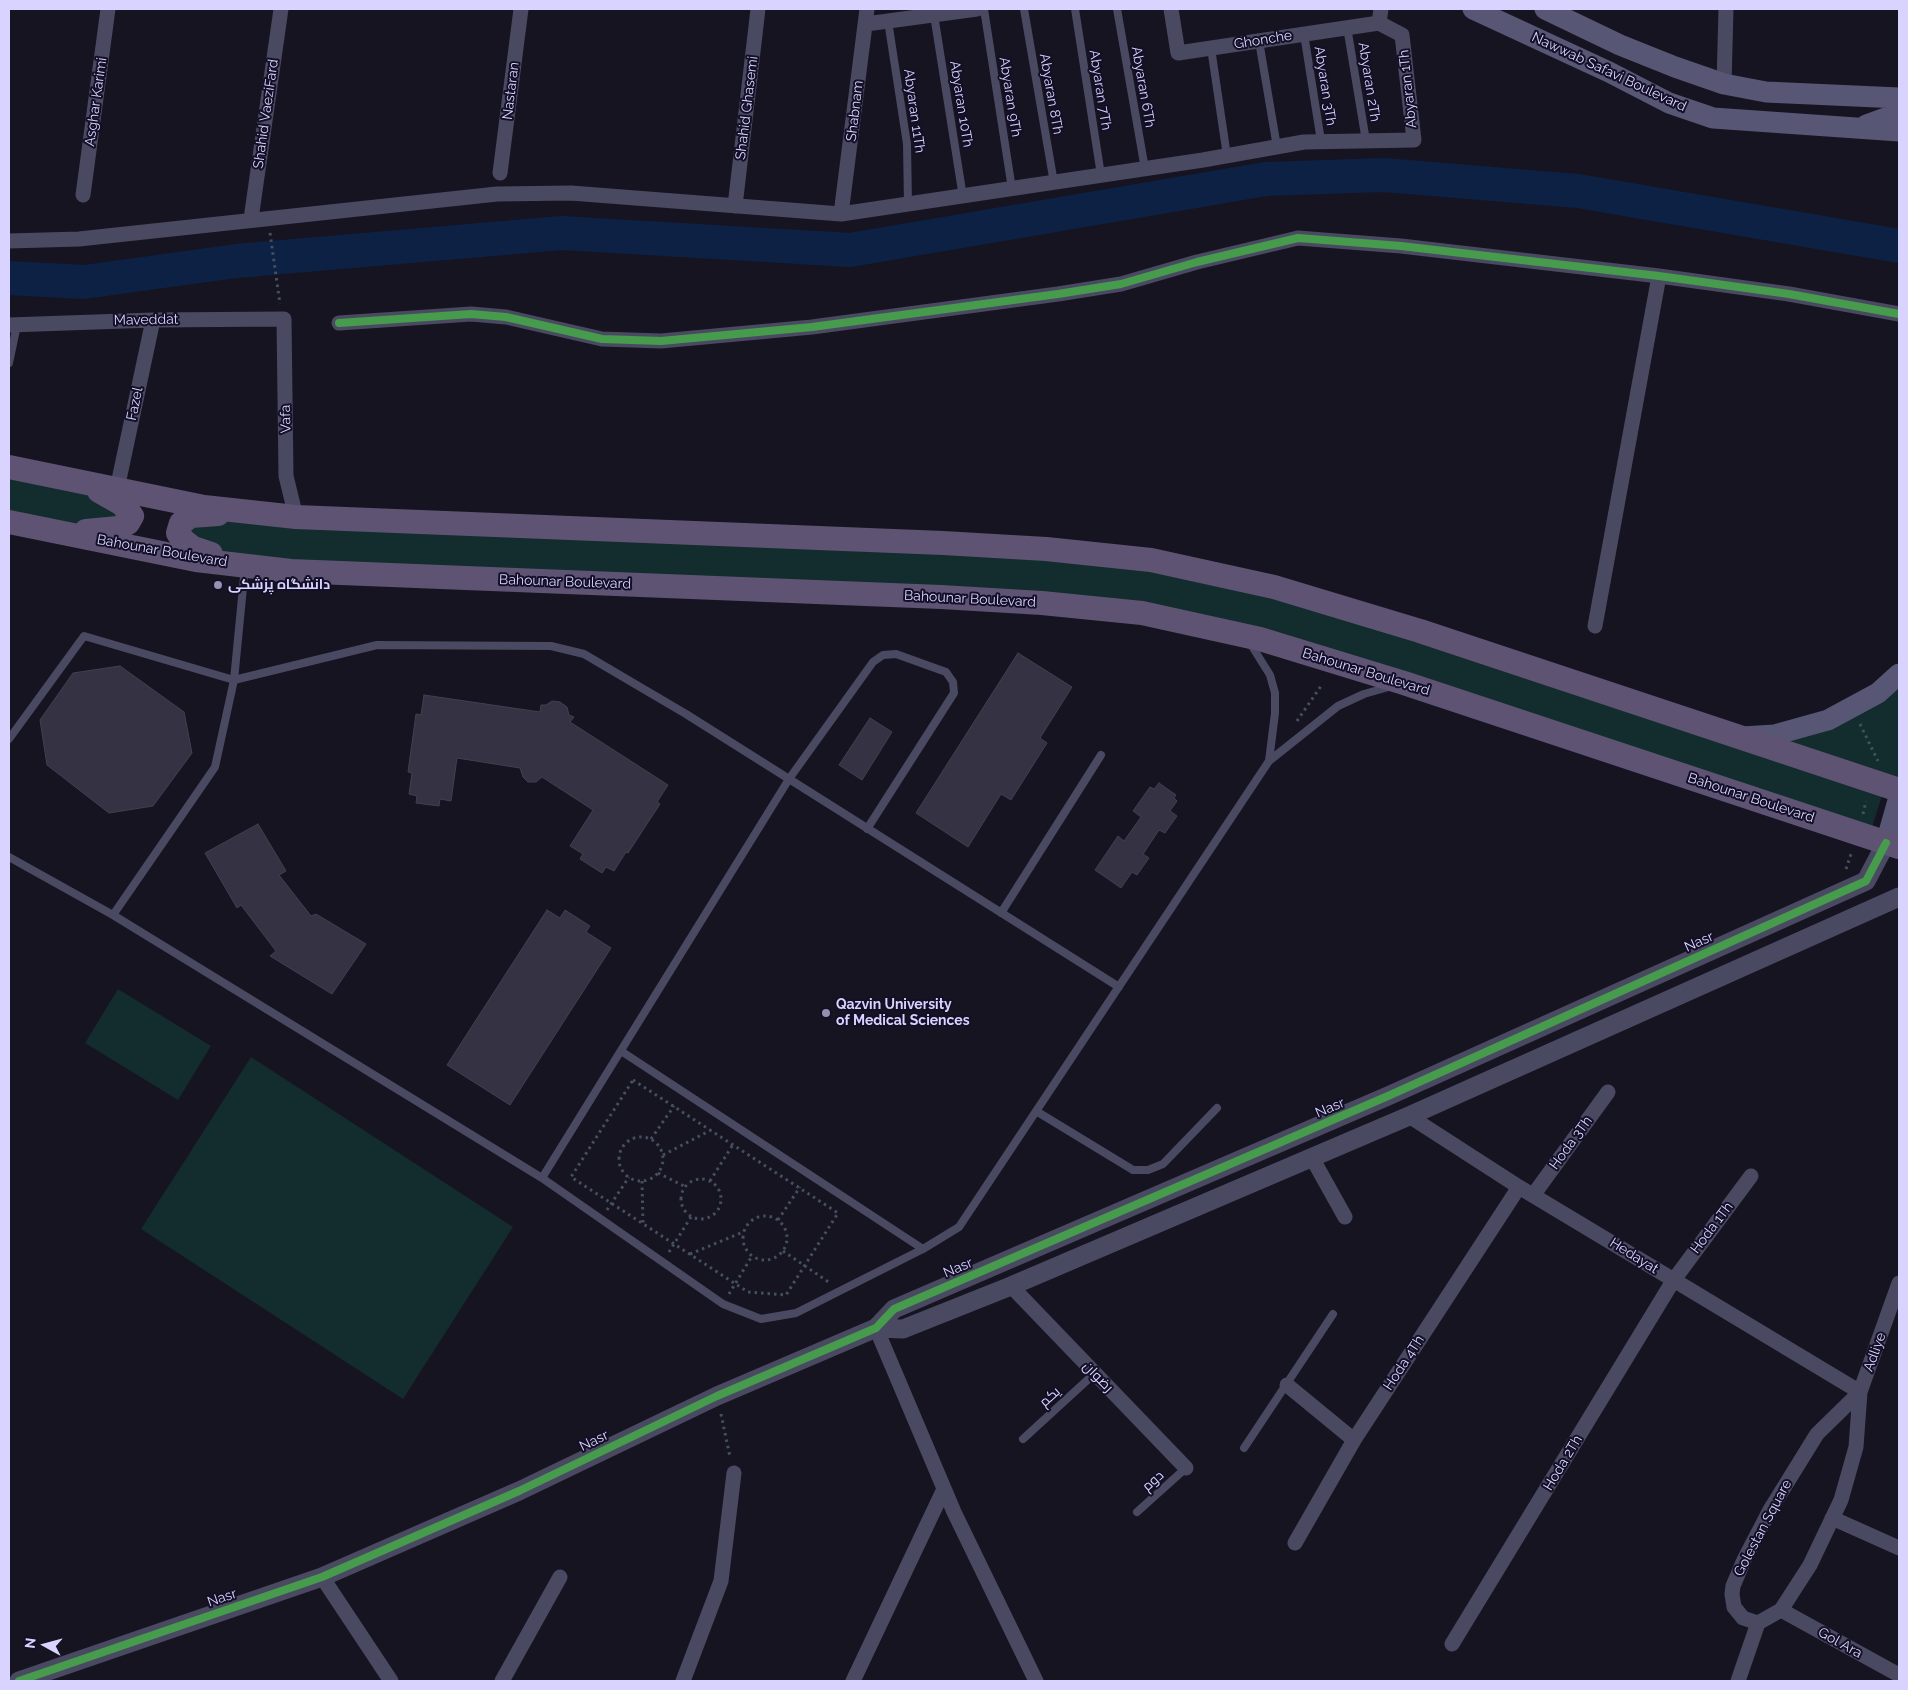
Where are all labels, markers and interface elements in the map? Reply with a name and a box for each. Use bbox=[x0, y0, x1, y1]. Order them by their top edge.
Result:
street label: Ghonche bbox=[1233, 27, 1293, 53]
street label: Nawwab Safavi Boulevard bbox=[1529, 29, 1689, 115]
street label: Abyaran 2Th bbox=[1354, 41, 1384, 123]
street label: Abyaran 6Th bbox=[1128, 45, 1158, 129]
street label: Abyaran 3Th bbox=[1310, 45, 1340, 127]
street label: Abyaran 7Th bbox=[1085, 49, 1115, 131]
street label: Abyaran 1Th bbox=[1396, 49, 1420, 129]
street label: Abyaran 8Th bbox=[1036, 52, 1066, 136]
street label: Shahid Ghasemi bbox=[732, 55, 762, 161]
street label: Asghar Karimi bbox=[81, 56, 111, 148]
street label: Abyaran 9Th bbox=[995, 56, 1025, 138]
street label: Shahid VaeziFard bbox=[250, 58, 282, 170]
street label: Abyaran 10Th bbox=[946, 59, 976, 149]
street label: Nastaran bbox=[499, 61, 523, 121]
street label: Abyaran 11Th bbox=[900, 68, 928, 154]
street label: Shabnam bbox=[843, 79, 867, 143]
street label: Maveddat bbox=[113, 311, 179, 329]
street label: Fazel bbox=[123, 386, 147, 422]
street label: Vafa bbox=[277, 405, 295, 433]
street label: Bahounar Boulevard bbox=[95, 531, 229, 571]
street label: Bahounar Boulevard bbox=[499, 571, 631, 593]
place label: دانشگاه پزشکی bbox=[228, 577, 330, 593]
marker: دانشگاه پزشکی bbox=[212, 579, 224, 591]
street label: Bahounar Boulevard bbox=[904, 587, 1036, 611]
street label: Bahounar Boulevard bbox=[1300, 645, 1432, 699]
street label: Bahounar Boulevard bbox=[1686, 770, 1816, 826]
street label: Nasr bbox=[1682, 928, 1716, 956]
place label: Qazvin University of Medical Sciences bbox=[836, 997, 970, 1030]
marker: Qazvin University of Medical Sciences bbox=[820, 1007, 832, 1019]
street label: Nasr bbox=[1313, 1094, 1347, 1122]
street label: Hoda 3Th bbox=[1546, 1113, 1596, 1173]
street label: Hoda 1Th bbox=[1687, 1199, 1737, 1257]
street label: Hedayat bbox=[1607, 1235, 1661, 1277]
street label: Nasr bbox=[941, 1254, 975, 1282]
street label: Adliye bbox=[1860, 1330, 1890, 1374]
street label: Hoda 4Th bbox=[1380, 1332, 1428, 1394]
street label: رضوان bbox=[1079, 1358, 1117, 1396]
street label: یکم bbox=[1036, 1383, 1064, 1411]
street label: Nasr bbox=[577, 1427, 611, 1455]
street label: Hoda 2Th bbox=[1540, 1432, 1586, 1494]
street label: دوم bbox=[1139, 1467, 1167, 1495]
street label: Golestan Square bbox=[1730, 1477, 1796, 1579]
street label: Nasr bbox=[205, 1585, 239, 1611]
north arrow bbox=[20, 1620, 70, 1670]
street label: Gol Ara bbox=[1815, 1624, 1865, 1662]
text: N bbox=[22, 1637, 39, 1649]

